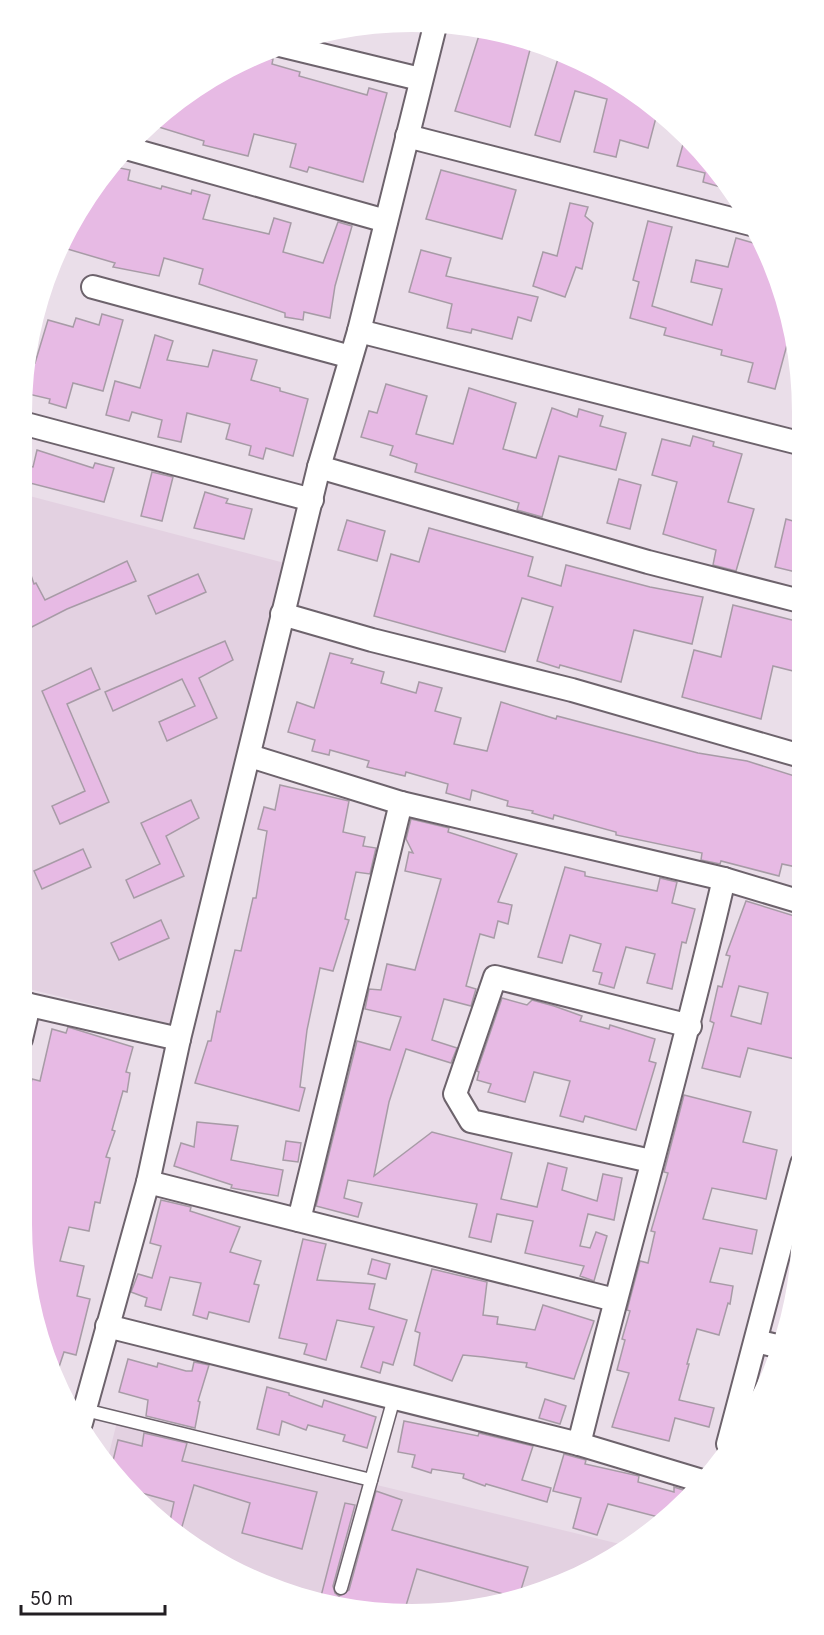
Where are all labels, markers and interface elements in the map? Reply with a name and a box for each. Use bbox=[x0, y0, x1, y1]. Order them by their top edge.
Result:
scale bar bbox=[21, 1578, 165, 1616]
text: 50 m bbox=[30, 1588, 73, 1609]

